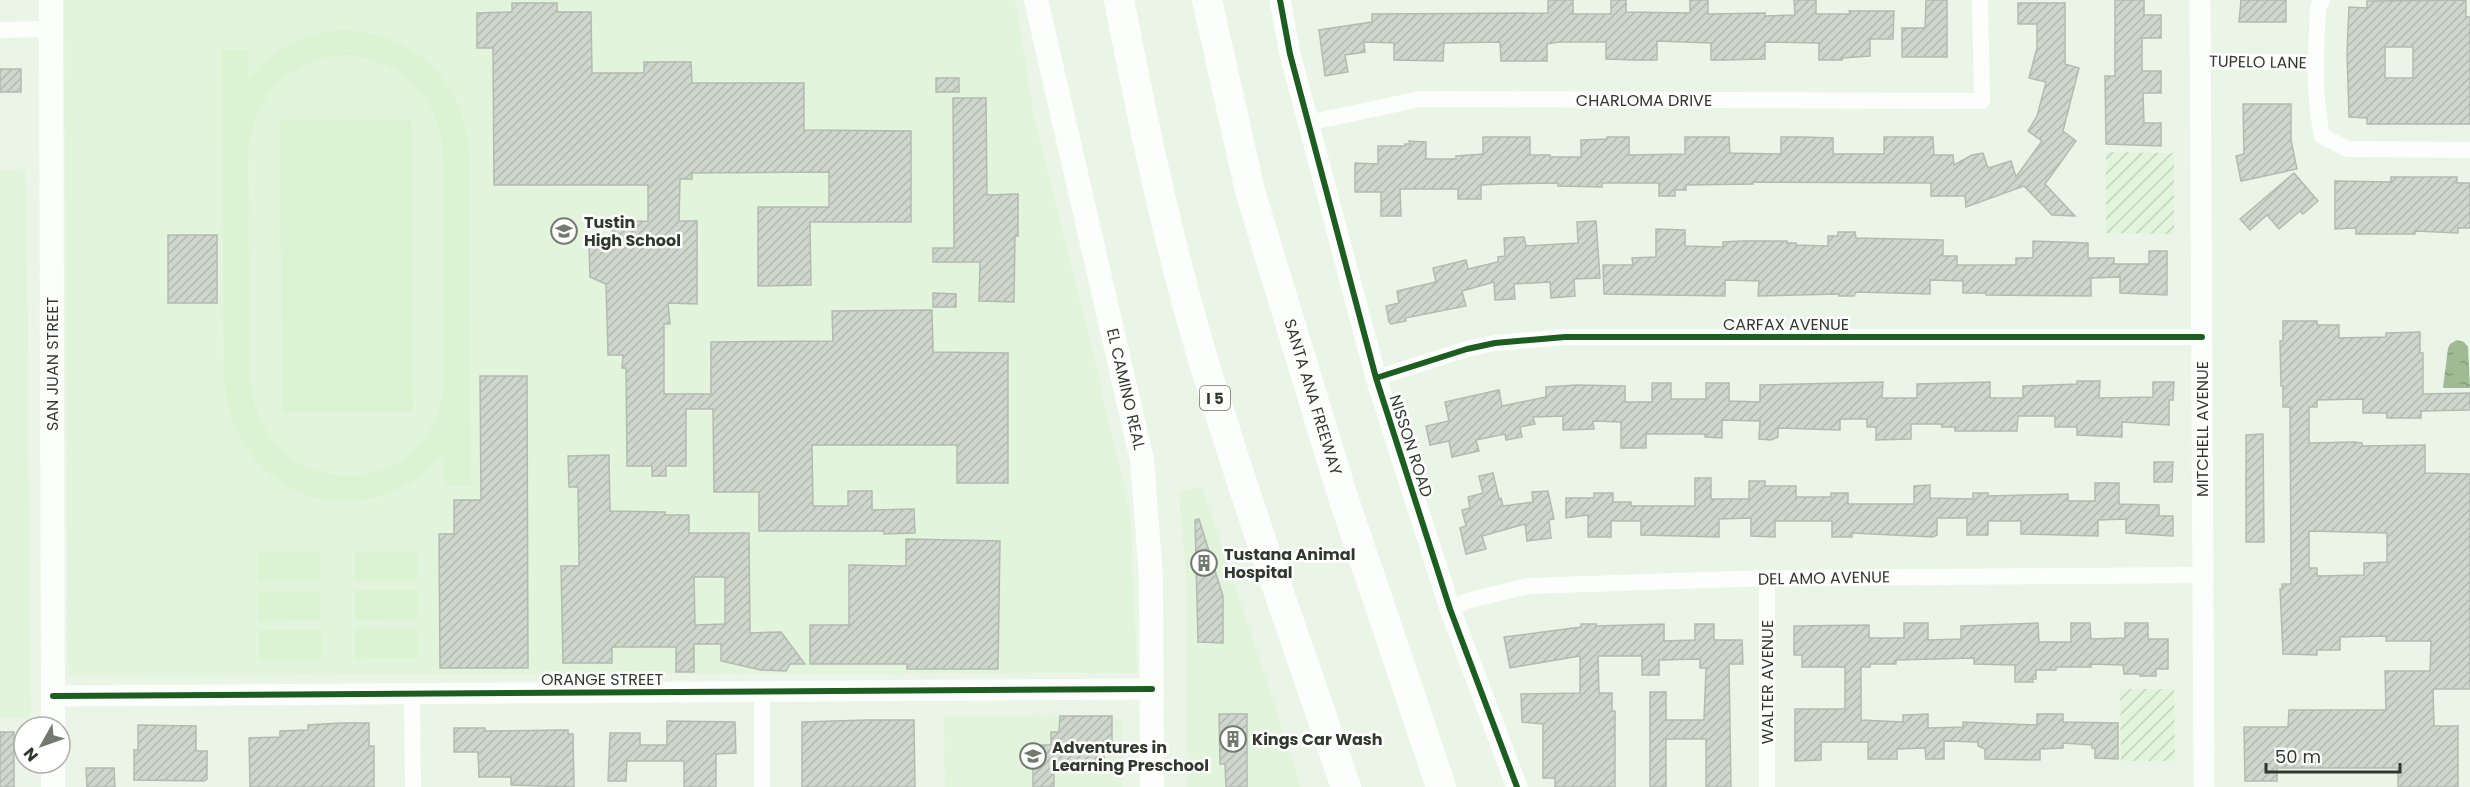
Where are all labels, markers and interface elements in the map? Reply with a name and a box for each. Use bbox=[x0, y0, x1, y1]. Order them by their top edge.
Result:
street label: TUPELO LANE bbox=[2209, 50, 2307, 74]
street label: CHARLOMA DRIVE bbox=[1576, 89, 1712, 112]
place label: Tustin High School bbox=[584, 211, 681, 252]
school or university icon: Tustin High School bbox=[549, 216, 579, 246]
street label: SAN JUAN STREET bbox=[41, 297, 64, 431]
street label: CARFAX AVENUE bbox=[1723, 313, 1849, 336]
street label: SANTA ANA FREEWAY bbox=[1278, 316, 1348, 479]
street label: EL CAMINO REAL bbox=[1101, 326, 1151, 452]
street label: MITCHELL AVENUE bbox=[2191, 361, 2214, 497]
road number: I 5 bbox=[1200, 386, 1230, 410]
street label: NISSON ROAD bbox=[1384, 392, 1438, 500]
place label: Tustana Animal Hospital bbox=[1224, 543, 1355, 584]
building icon: Tustana Animal Hospital bbox=[1189, 548, 1219, 578]
street label: DEL AMO AVENUE bbox=[1758, 565, 1890, 591]
street label: WALTER AVENUE bbox=[1756, 620, 1779, 744]
street label: ORANGE STREET bbox=[541, 668, 663, 691]
north arrow bbox=[12, 715, 72, 775]
building icon: Kings Car Wash bbox=[1218, 724, 1248, 754]
place label: Kings Car Wash bbox=[1252, 728, 1383, 751]
place label: Adventures in Learning Preschool bbox=[1052, 736, 1209, 777]
scale bar bbox=[2266, 736, 2400, 774]
school or university icon: Adventures in Learning Preschool bbox=[1018, 741, 1048, 771]
text: N bbox=[18, 742, 44, 766]
text: 50 m bbox=[2275, 744, 2321, 769]

